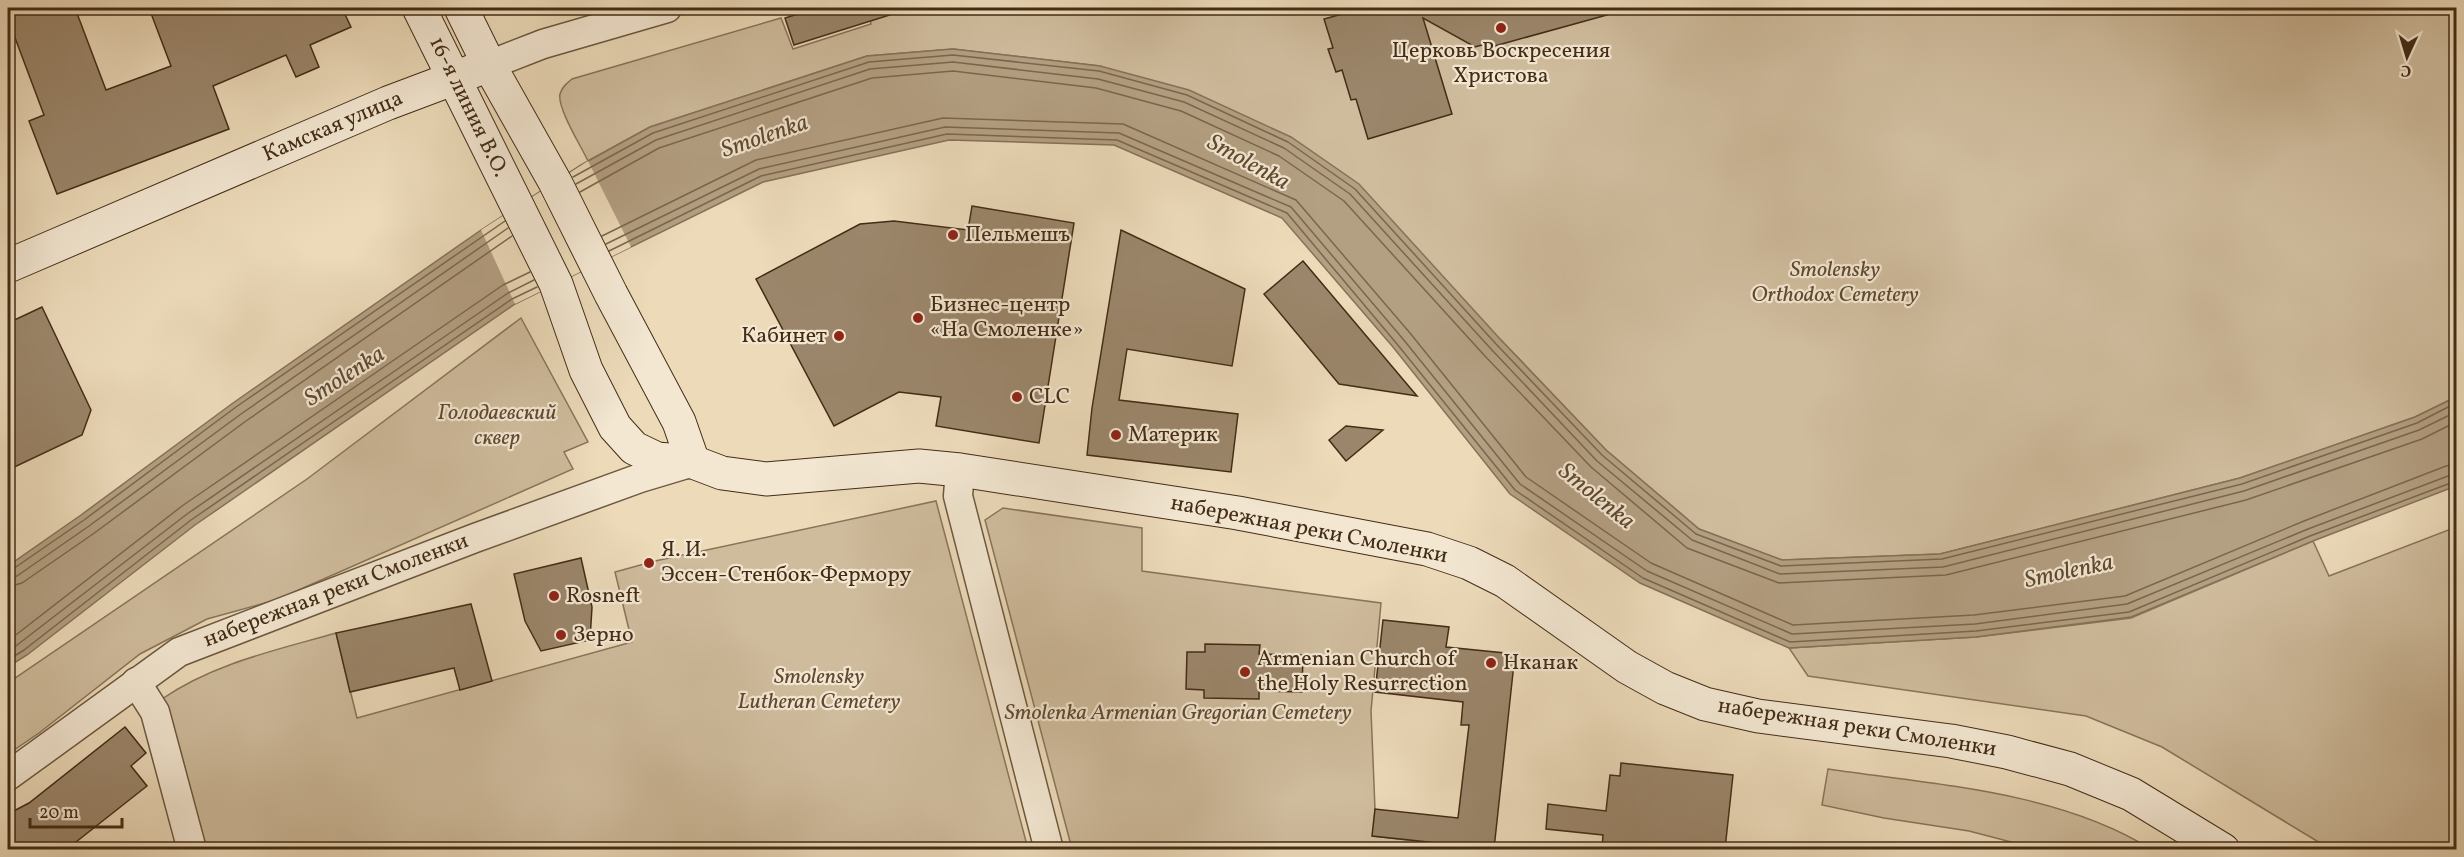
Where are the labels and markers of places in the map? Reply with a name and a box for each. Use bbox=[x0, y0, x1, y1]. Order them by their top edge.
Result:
marker: Церковь Воскресения Христова bbox=[1494, 21, 1508, 35]
place label: Церковь Воскресения Христова bbox=[1392, 36, 1610, 92]
place label: Пельмешъ bbox=[965, 220, 1070, 251]
marker: Пельмешъ bbox=[946, 228, 960, 242]
place label: Бизнес-центр «На Смоленке» bbox=[930, 290, 1083, 346]
marker: Бизнес-центр «На Смоленке» bbox=[911, 311, 925, 325]
place label: Кабинет bbox=[741, 321, 827, 352]
marker: Кабинет bbox=[832, 329, 846, 343]
place label: CLC bbox=[1029, 382, 1070, 413]
marker: CLC bbox=[1010, 390, 1024, 404]
place label: Материк bbox=[1128, 420, 1218, 451]
marker: Материк bbox=[1109, 428, 1123, 442]
place label: Я. И. Эссен-Стенбок-Фермору bbox=[661, 535, 912, 591]
marker: Я. И. Эссен-Стенбок-Фермору bbox=[642, 556, 656, 570]
place label: Rosneft bbox=[566, 581, 640, 612]
marker: Rosneft bbox=[547, 589, 561, 603]
place label: Зерно bbox=[573, 620, 634, 651]
marker: Зерно bbox=[554, 628, 568, 642]
place label: Armenian Church of the Holy Resurrection bbox=[1257, 644, 1468, 700]
place label: Нканак bbox=[1503, 648, 1579, 679]
marker: Нканак bbox=[1484, 656, 1498, 670]
marker: Armenian Church of the Holy Resurrection bbox=[1238, 665, 1252, 679]

